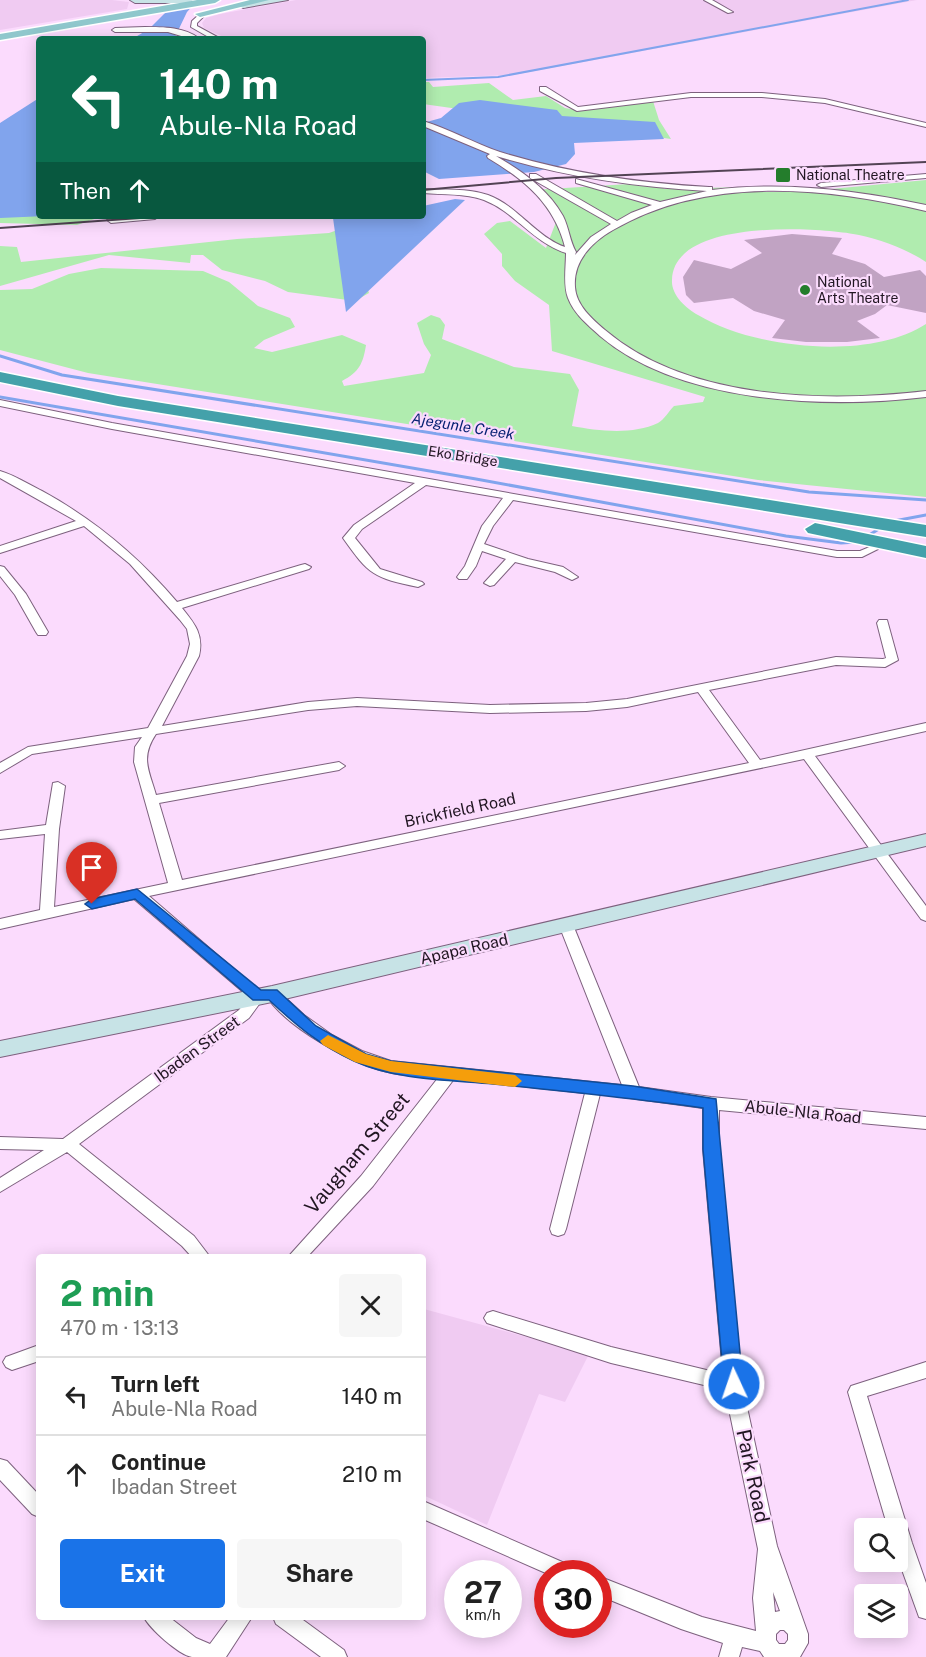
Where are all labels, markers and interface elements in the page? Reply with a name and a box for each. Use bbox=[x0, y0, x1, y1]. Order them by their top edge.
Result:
text: 140 m bbox=[159, 59, 279, 108]
icon: left bbox=[60, 60, 138, 138]
text: Abule-Nla Road bbox=[159, 109, 357, 141]
marker: National Theatre bbox=[774, 166, 792, 184]
place label: National Theatre bbox=[796, 167, 905, 183]
icon: ahead bbox=[123, 174, 156, 207]
text: Then bbox=[60, 178, 111, 204]
place label: National Arts Theatre bbox=[817, 274, 899, 306]
marker: National Arts Theatre bbox=[798, 283, 812, 297]
water label: Ajegunle Creek bbox=[411, 410, 516, 443]
street label: Eko Bridge bbox=[427, 443, 499, 469]
street label: Brickfield Road bbox=[403, 789, 517, 831]
pin bbox=[66, 842, 117, 904]
icon: arrive bbox=[75, 851, 108, 884]
street label: Apapa Road bbox=[418, 930, 510, 968]
street label: Ibadan Street bbox=[151, 1012, 243, 1086]
street label: Vaugham Street bbox=[299, 1088, 415, 1218]
street label: Abule-Nla Road bbox=[744, 1096, 862, 1128]
text: 2 min bbox=[60, 1272, 154, 1314]
button: close bbox=[339, 1274, 402, 1337]
text: 470 m · 13:13 bbox=[60, 1316, 179, 1340]
position arrow bbox=[702, 1352, 766, 1416]
text: Turn left bbox=[111, 1371, 200, 1397]
icon: left bbox=[60, 1380, 93, 1413]
text: 140 m bbox=[341, 1383, 402, 1409]
text: Abule-Nla Road bbox=[111, 1397, 258, 1421]
street label: Park Road bbox=[731, 1427, 775, 1525]
text: Continue bbox=[111, 1449, 206, 1475]
icon: ahead bbox=[60, 1458, 93, 1491]
text: 210 m bbox=[342, 1461, 402, 1487]
text: Ibadan Street bbox=[111, 1475, 237, 1499]
map controls bbox=[854, 1518, 908, 1638]
button: search bbox=[854, 1518, 908, 1572]
button: Exit bbox=[60, 1539, 225, 1608]
button: Share bbox=[237, 1539, 402, 1608]
speed limit sign: 30 bbox=[534, 1560, 612, 1638]
text: 27 bbox=[464, 1574, 502, 1610]
button: layers bbox=[854, 1584, 908, 1638]
text: km/h bbox=[465, 1606, 501, 1623]

